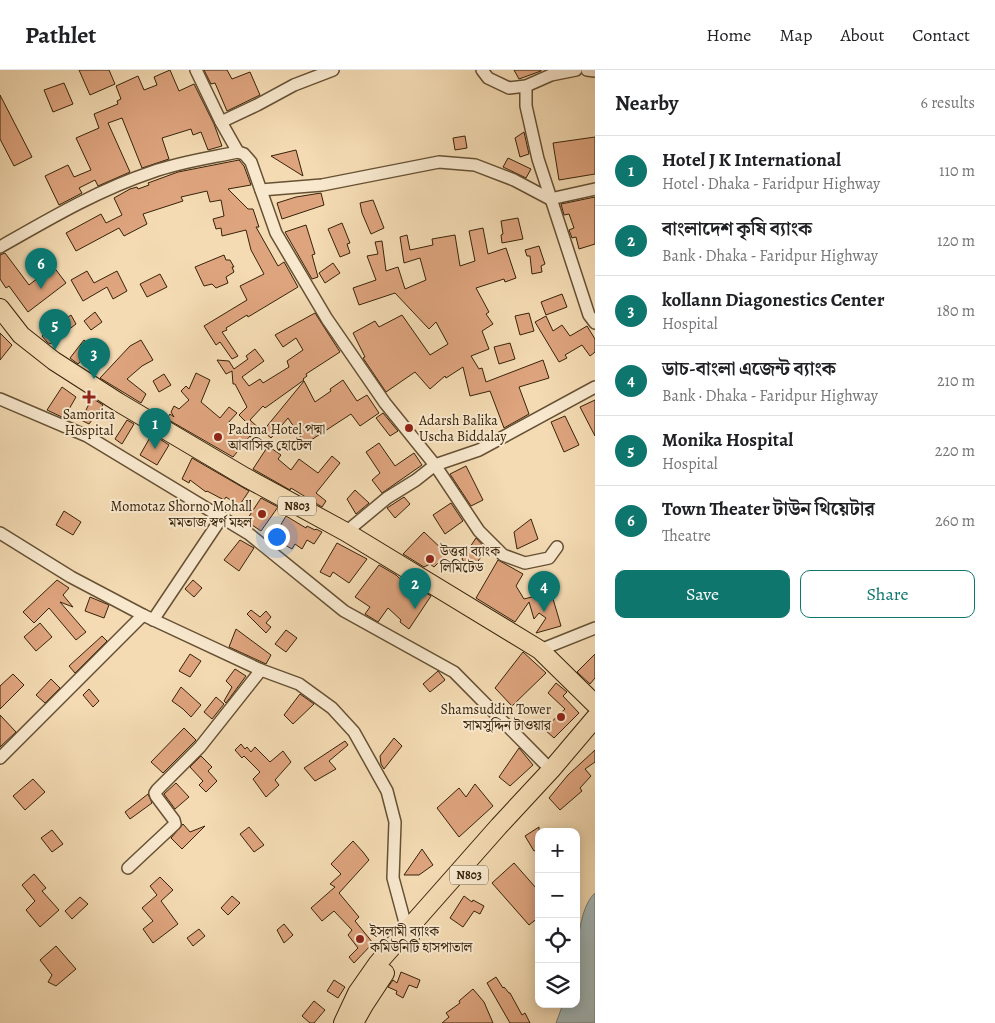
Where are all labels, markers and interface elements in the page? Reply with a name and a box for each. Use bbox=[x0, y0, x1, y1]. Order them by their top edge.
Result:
text: Pathlet bbox=[25, 19, 96, 51]
text: Home bbox=[706, 23, 751, 47]
text: Map bbox=[779, 23, 812, 47]
text: About bbox=[840, 23, 884, 47]
text: Contact bbox=[912, 23, 970, 47]
text: Nearby bbox=[615, 89, 678, 117]
text: 6 results bbox=[921, 92, 975, 114]
text: Hotel J K International bbox=[662, 147, 841, 173]
text: 1 bbox=[628, 160, 634, 182]
text: 110 m bbox=[939, 160, 975, 182]
text: Hotel · Dhaka - Faridpur Highway bbox=[662, 173, 880, 195]
text: বাংলাদেশ কৃষি ব্যাংক bbox=[662, 216, 812, 242]
text: 2 bbox=[627, 230, 635, 252]
text: 120 m bbox=[937, 230, 975, 252]
text: Bank · Dhaka - Faridpur Highway bbox=[662, 245, 878, 267]
pin: 6 bbox=[25, 248, 57, 289]
text: kollann Diagonestics Center bbox=[662, 287, 884, 313]
text: 3 bbox=[628, 300, 634, 322]
text: 180 m bbox=[937, 300, 975, 322]
pin: 5 bbox=[39, 309, 71, 350]
text: Hospital bbox=[662, 313, 718, 335]
pin: 3 bbox=[78, 338, 110, 379]
text: ডাচ-বাংলা এজেন্ট ব্যাংক bbox=[662, 356, 836, 382]
text: 4 bbox=[627, 370, 635, 392]
text: 210 m bbox=[937, 370, 975, 392]
text: Bank · Dhaka - Faridpur Highway bbox=[662, 385, 878, 407]
marker: Samorita Hospital bbox=[82, 390, 96, 404]
place label: Samorita Hospital bbox=[63, 405, 116, 440]
pin: 1 bbox=[139, 408, 171, 449]
place label: Adarsh Balika Uscha Biddalay bbox=[418, 411, 507, 446]
place label: Padma Hotel পদ্মা আবাসিক হোটেল bbox=[227, 420, 325, 455]
marker: Adarsh Balika Uscha Biddalay bbox=[403, 422, 415, 434]
text: Monika Hospital bbox=[662, 427, 793, 453]
marker: Padma Hotel পদ্মা আবাসিক হোটেল bbox=[212, 431, 224, 443]
text: 5 bbox=[628, 440, 634, 462]
text: 220 m bbox=[935, 440, 975, 462]
text: Hospital bbox=[662, 453, 718, 475]
road number: N803 bbox=[278, 496, 316, 516]
text: Town Theater টাউন থিয়েটার bbox=[662, 496, 875, 522]
place label: Momotaz Shorno Mohall মমতাজ স্বর্ণ মহল bbox=[111, 497, 253, 532]
marker: Momotaz Shorno Mohall মমতাজ স্বর্ণ মহল bbox=[256, 508, 268, 520]
text: 6 bbox=[627, 510, 635, 532]
text: 260 m bbox=[935, 510, 975, 532]
your location bbox=[264, 524, 290, 550]
text: Theatre bbox=[662, 525, 711, 547]
place label: উত্তরা ব্যাংক লিমিটেড bbox=[439, 542, 501, 577]
marker: উত্তরা ব্যাংক লিমিটেড bbox=[424, 553, 436, 565]
pin: 2 bbox=[399, 568, 431, 609]
button: Save bbox=[615, 570, 790, 618]
button: Share bbox=[800, 570, 975, 618]
pin: 4 bbox=[528, 571, 560, 612]
place label: Shamsuddin Tower সামসুদ্দিন টাওয়ার bbox=[441, 700, 552, 735]
marker: Shamsuddin Tower সামসুদ্দিন টাওয়ার bbox=[555, 711, 567, 723]
map controls bbox=[535, 828, 580, 1008]
button: + bbox=[535, 828, 580, 873]
road number: N803 bbox=[450, 866, 488, 884]
button: − bbox=[535, 873, 580, 918]
button: locate bbox=[535, 918, 580, 963]
place label: ইসলামী ব্যাংক কমিউনিটি হাসপাতাল bbox=[369, 922, 474, 957]
marker: ইসলামী ব্যাংক কমিউনিটি হাসপাতাল bbox=[354, 933, 366, 945]
button: layers bbox=[535, 963, 580, 1008]

